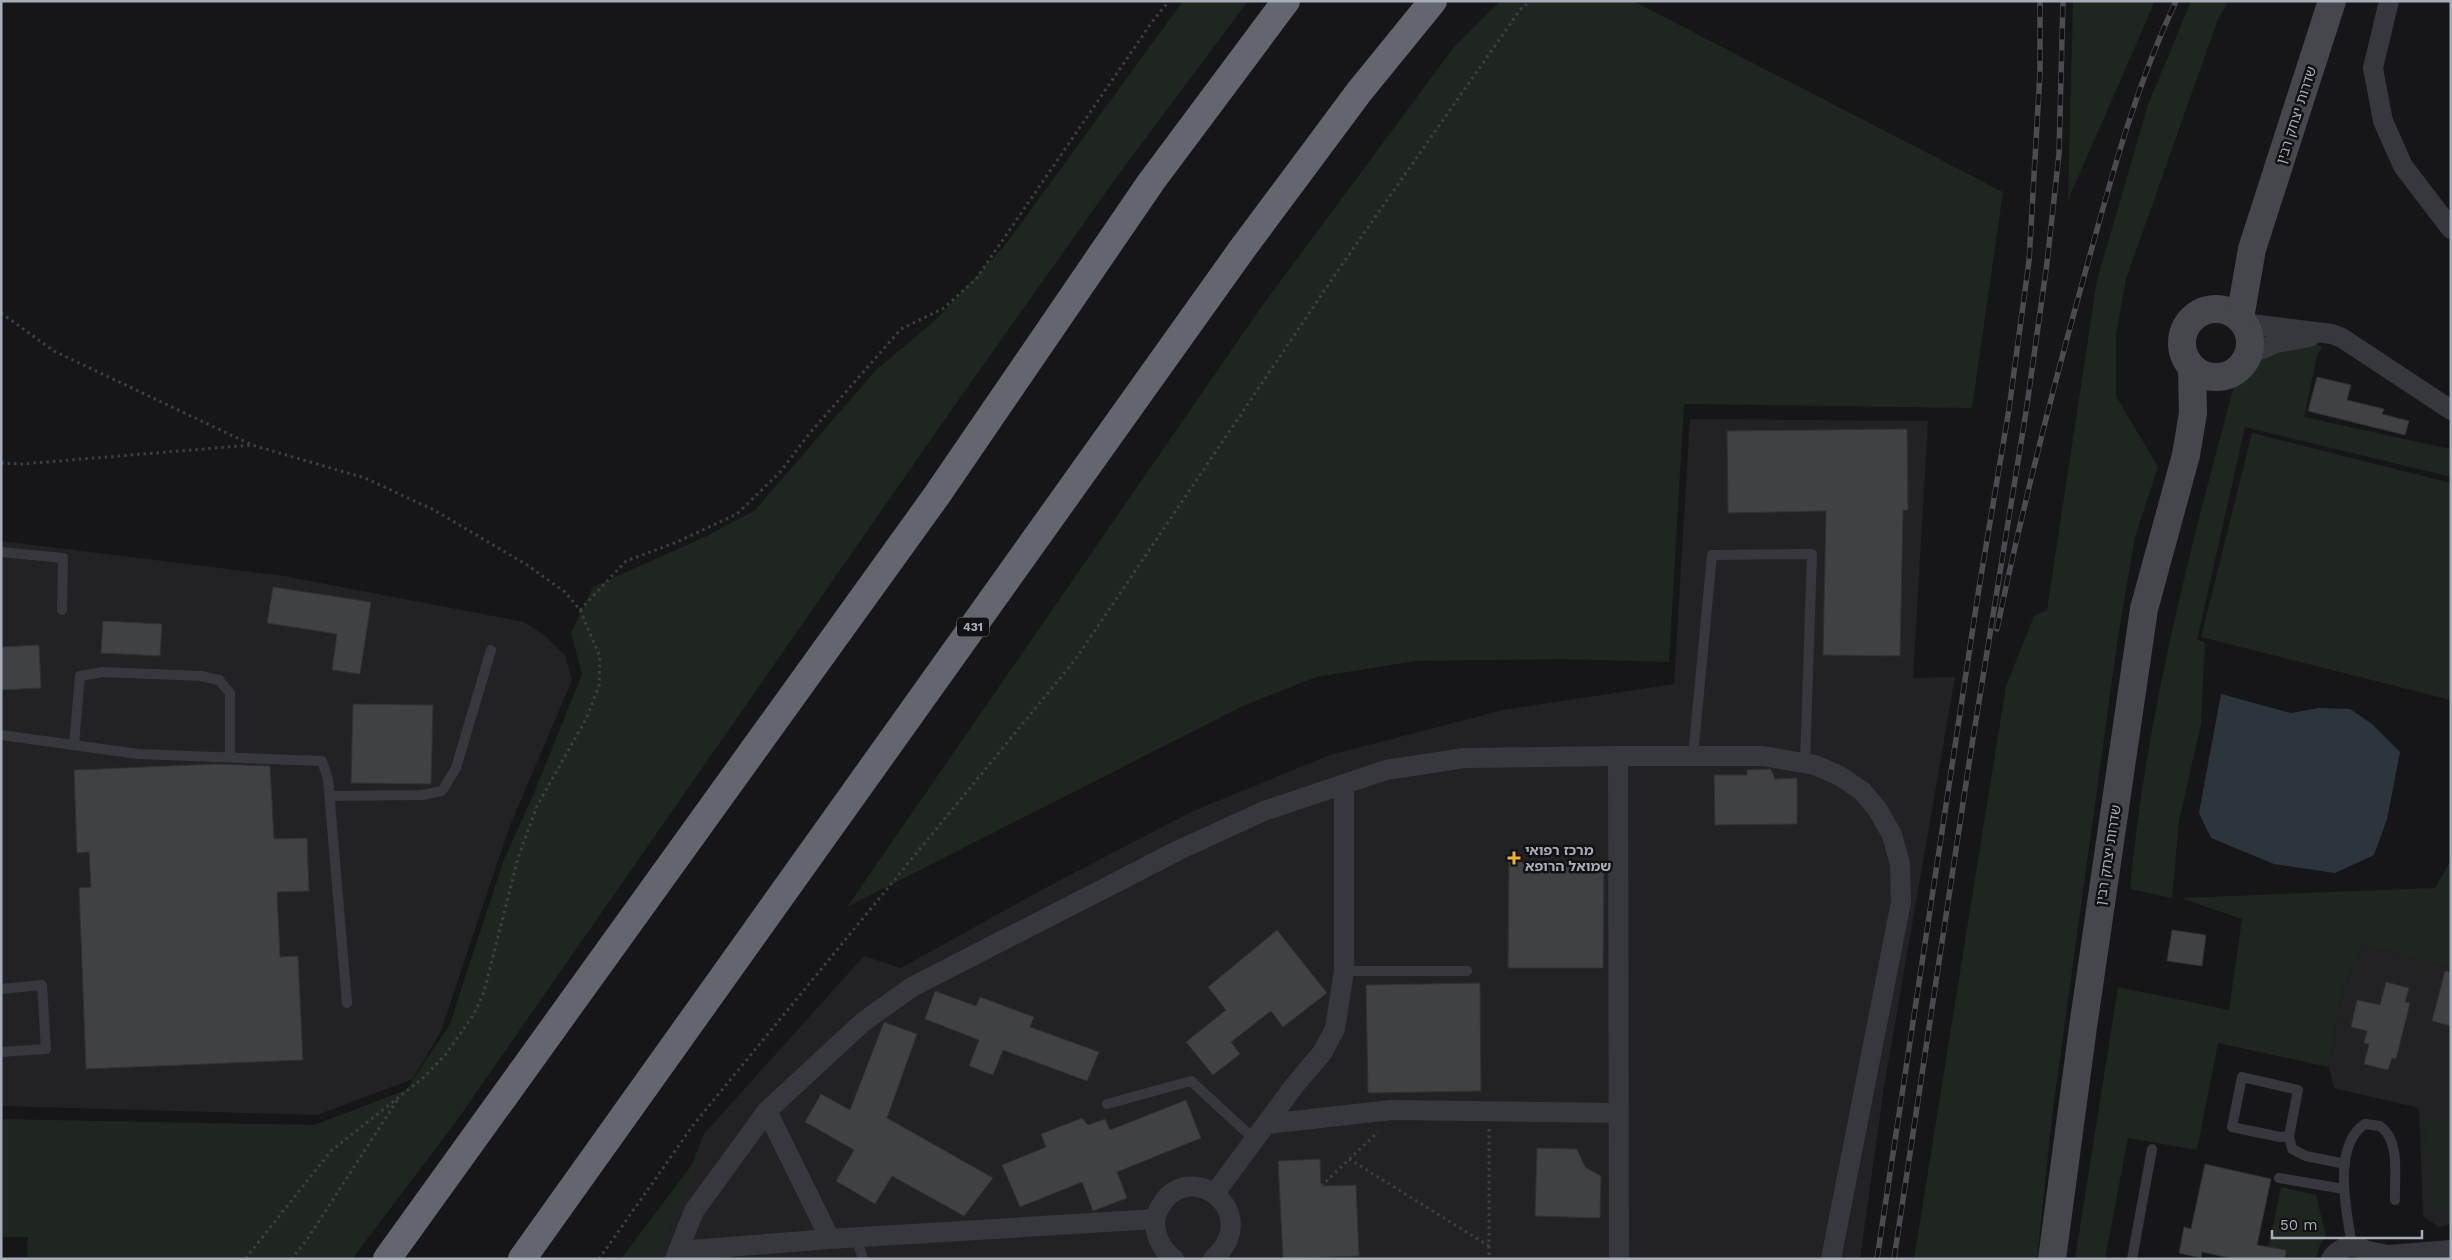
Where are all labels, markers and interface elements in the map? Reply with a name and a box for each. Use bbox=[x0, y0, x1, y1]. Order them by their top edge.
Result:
street label: שדרות יצחק רבין bbox=[2273, 64, 2319, 166]
road number: 431 bbox=[957, 618, 989, 636]
street label: שדרות יצחק רבין bbox=[2092, 804, 2124, 906]
place label: מרכז רפואי שמואל הרופא bbox=[1525, 842, 1611, 874]
marker: מרכז רפואי שמואל הרופא bbox=[1507, 851, 1521, 865]
scale bar bbox=[2272, 1208, 2422, 1240]
text: 50 m bbox=[2280, 1216, 2317, 1234]

